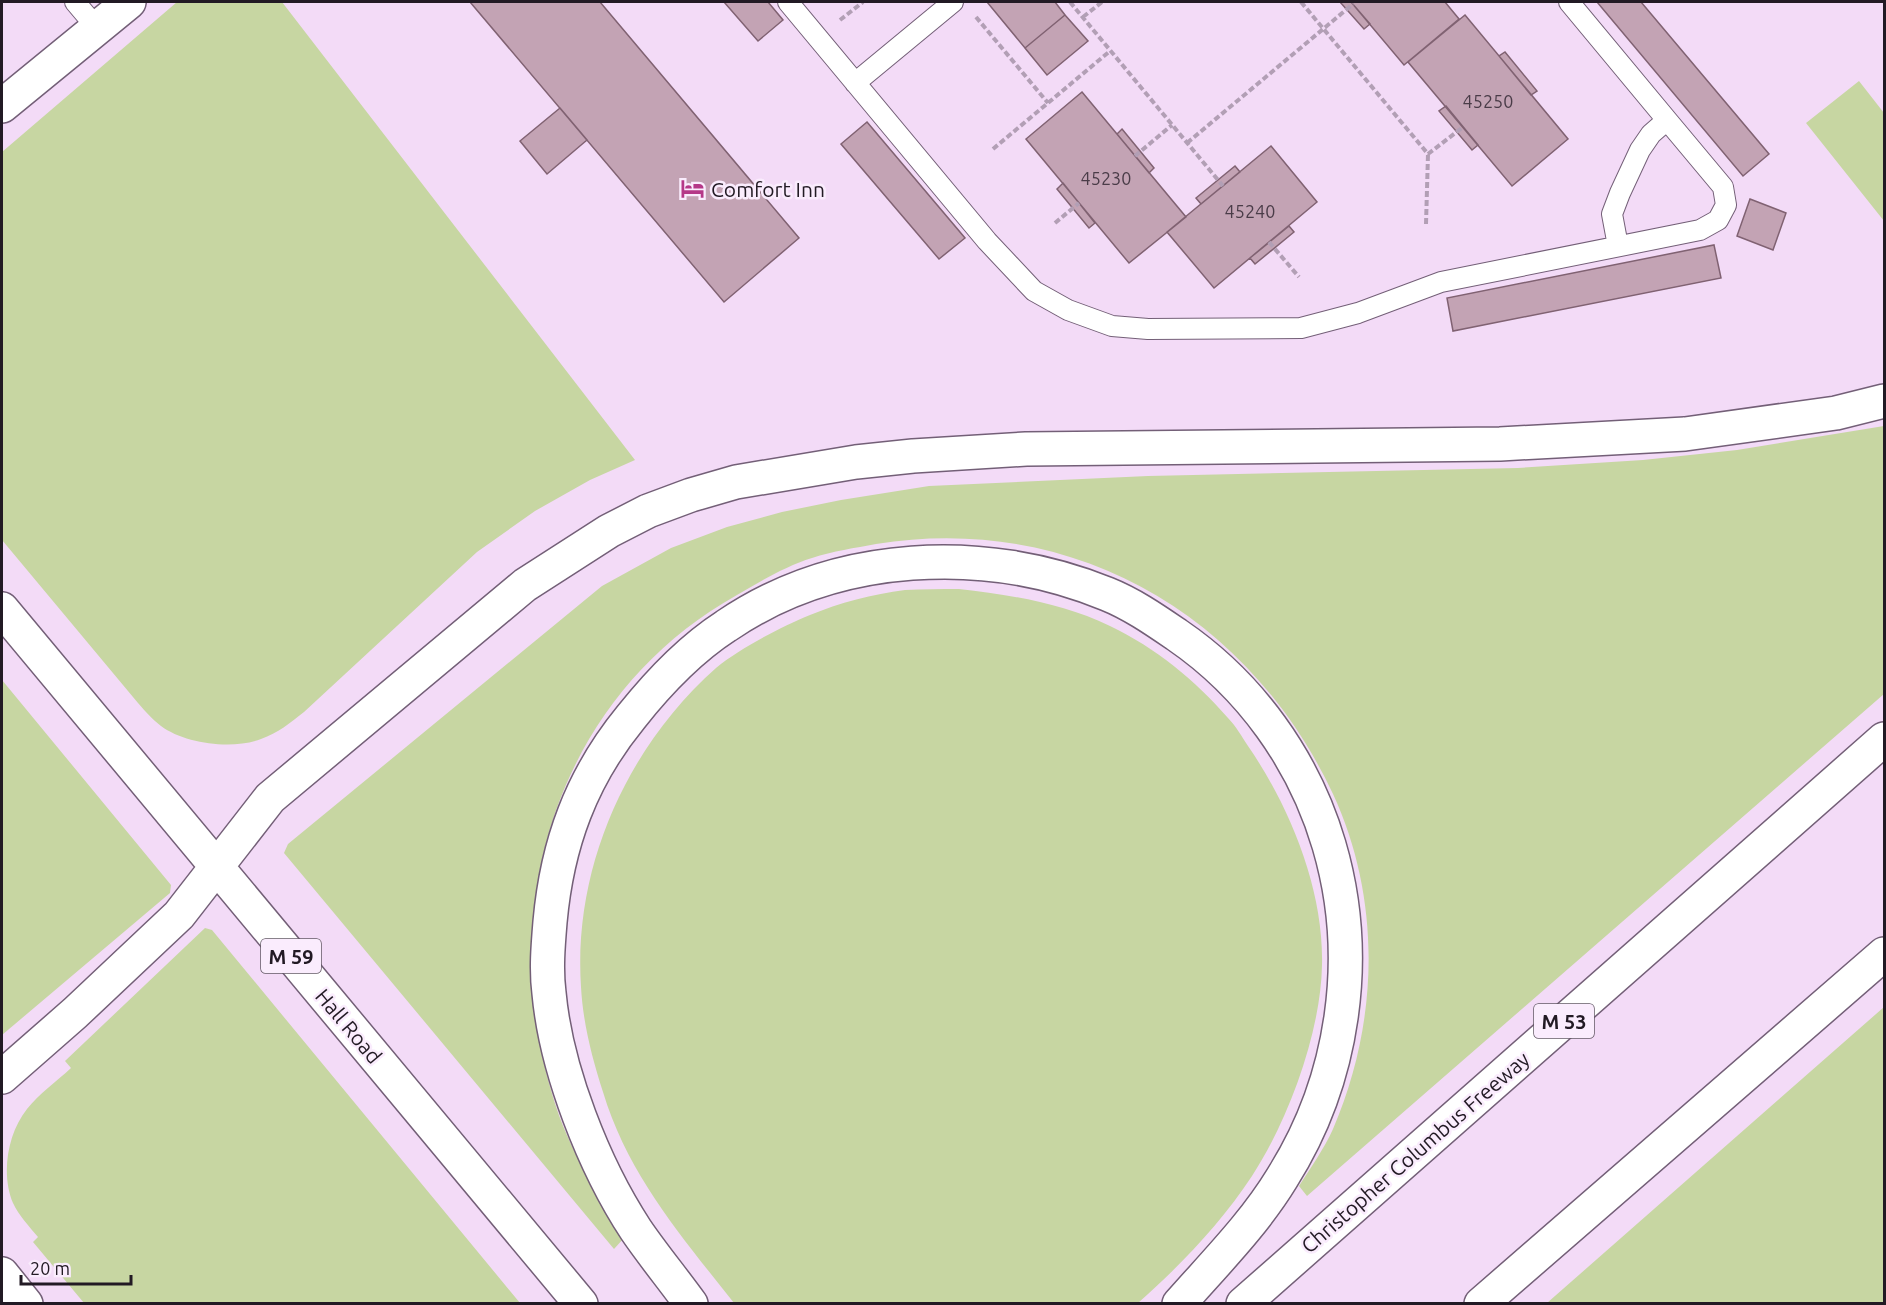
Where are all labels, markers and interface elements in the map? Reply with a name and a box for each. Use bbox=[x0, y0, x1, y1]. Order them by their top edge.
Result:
house number: 45250 bbox=[1463, 91, 1513, 111]
house number: 45230 bbox=[1081, 168, 1131, 188]
hotel icon: Comfort Inn bbox=[680, 176, 706, 202]
place label: Comfort Inn bbox=[711, 177, 825, 201]
house number: 45240 bbox=[1225, 201, 1275, 221]
road number: M 59 bbox=[261, 939, 321, 973]
street label: Hall Road bbox=[311, 984, 387, 1068]
road number: M 53 bbox=[1534, 1004, 1594, 1038]
street label: Christopher Columbus Freeway bbox=[1296, 1046, 1534, 1258]
scale bar bbox=[21, 1248, 130, 1286]
text: 20 m bbox=[30, 1258, 70, 1278]

